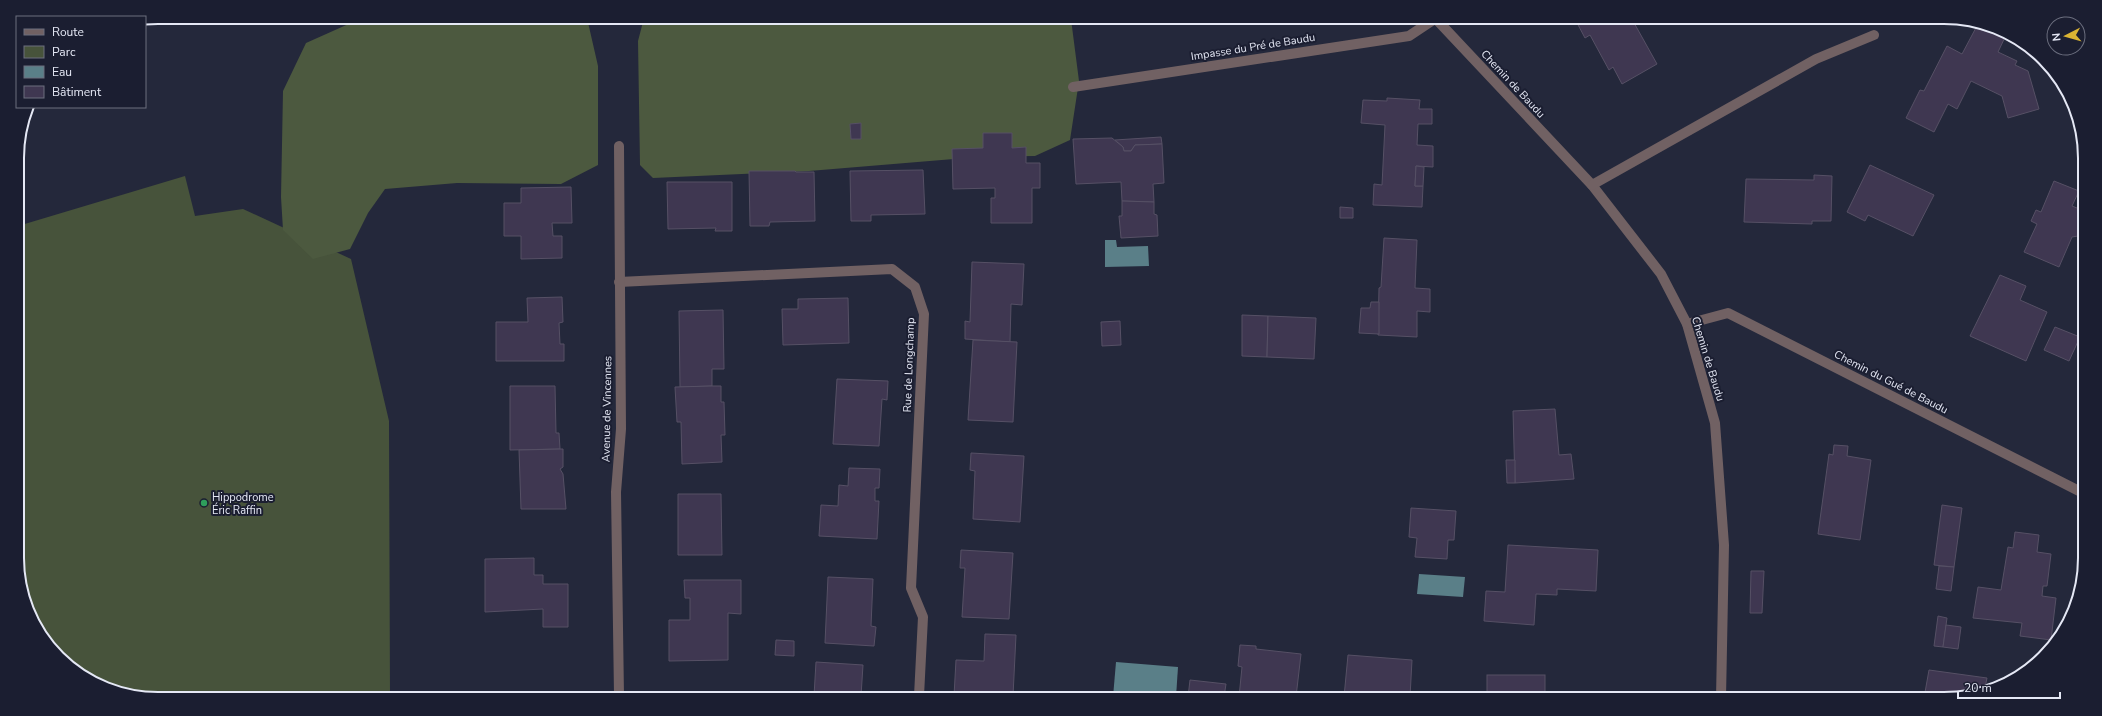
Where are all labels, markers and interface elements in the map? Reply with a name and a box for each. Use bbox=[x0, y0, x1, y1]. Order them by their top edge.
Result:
legend bbox=[16, 16, 146, 108]
north arrow bbox=[2046, 16, 2086, 56]
text: Route bbox=[52, 24, 84, 40]
street label: Impasse du Pré de Baudu bbox=[1190, 30, 1316, 64]
text: N bbox=[2049, 32, 2064, 42]
text: Parc bbox=[52, 44, 76, 60]
street label: Chemin de Baudu bbox=[1478, 47, 1548, 121]
text: Eau bbox=[52, 64, 72, 80]
text: Bâtiment bbox=[52, 84, 102, 100]
street label: Chemin de Baudu bbox=[1688, 315, 1728, 403]
street label: Rue de Longchamp bbox=[900, 317, 918, 413]
street label: Chemin du Gué de Baudu bbox=[1832, 347, 1950, 417]
street label: Avenue de Vincennes bbox=[599, 356, 615, 462]
place label: Hippodrome Éric Raffin bbox=[212, 490, 274, 518]
marker: Hippodrome Éric Raffin bbox=[199, 498, 209, 508]
scale bar bbox=[1958, 674, 2060, 700]
text: 20 m bbox=[1964, 680, 1992, 696]

